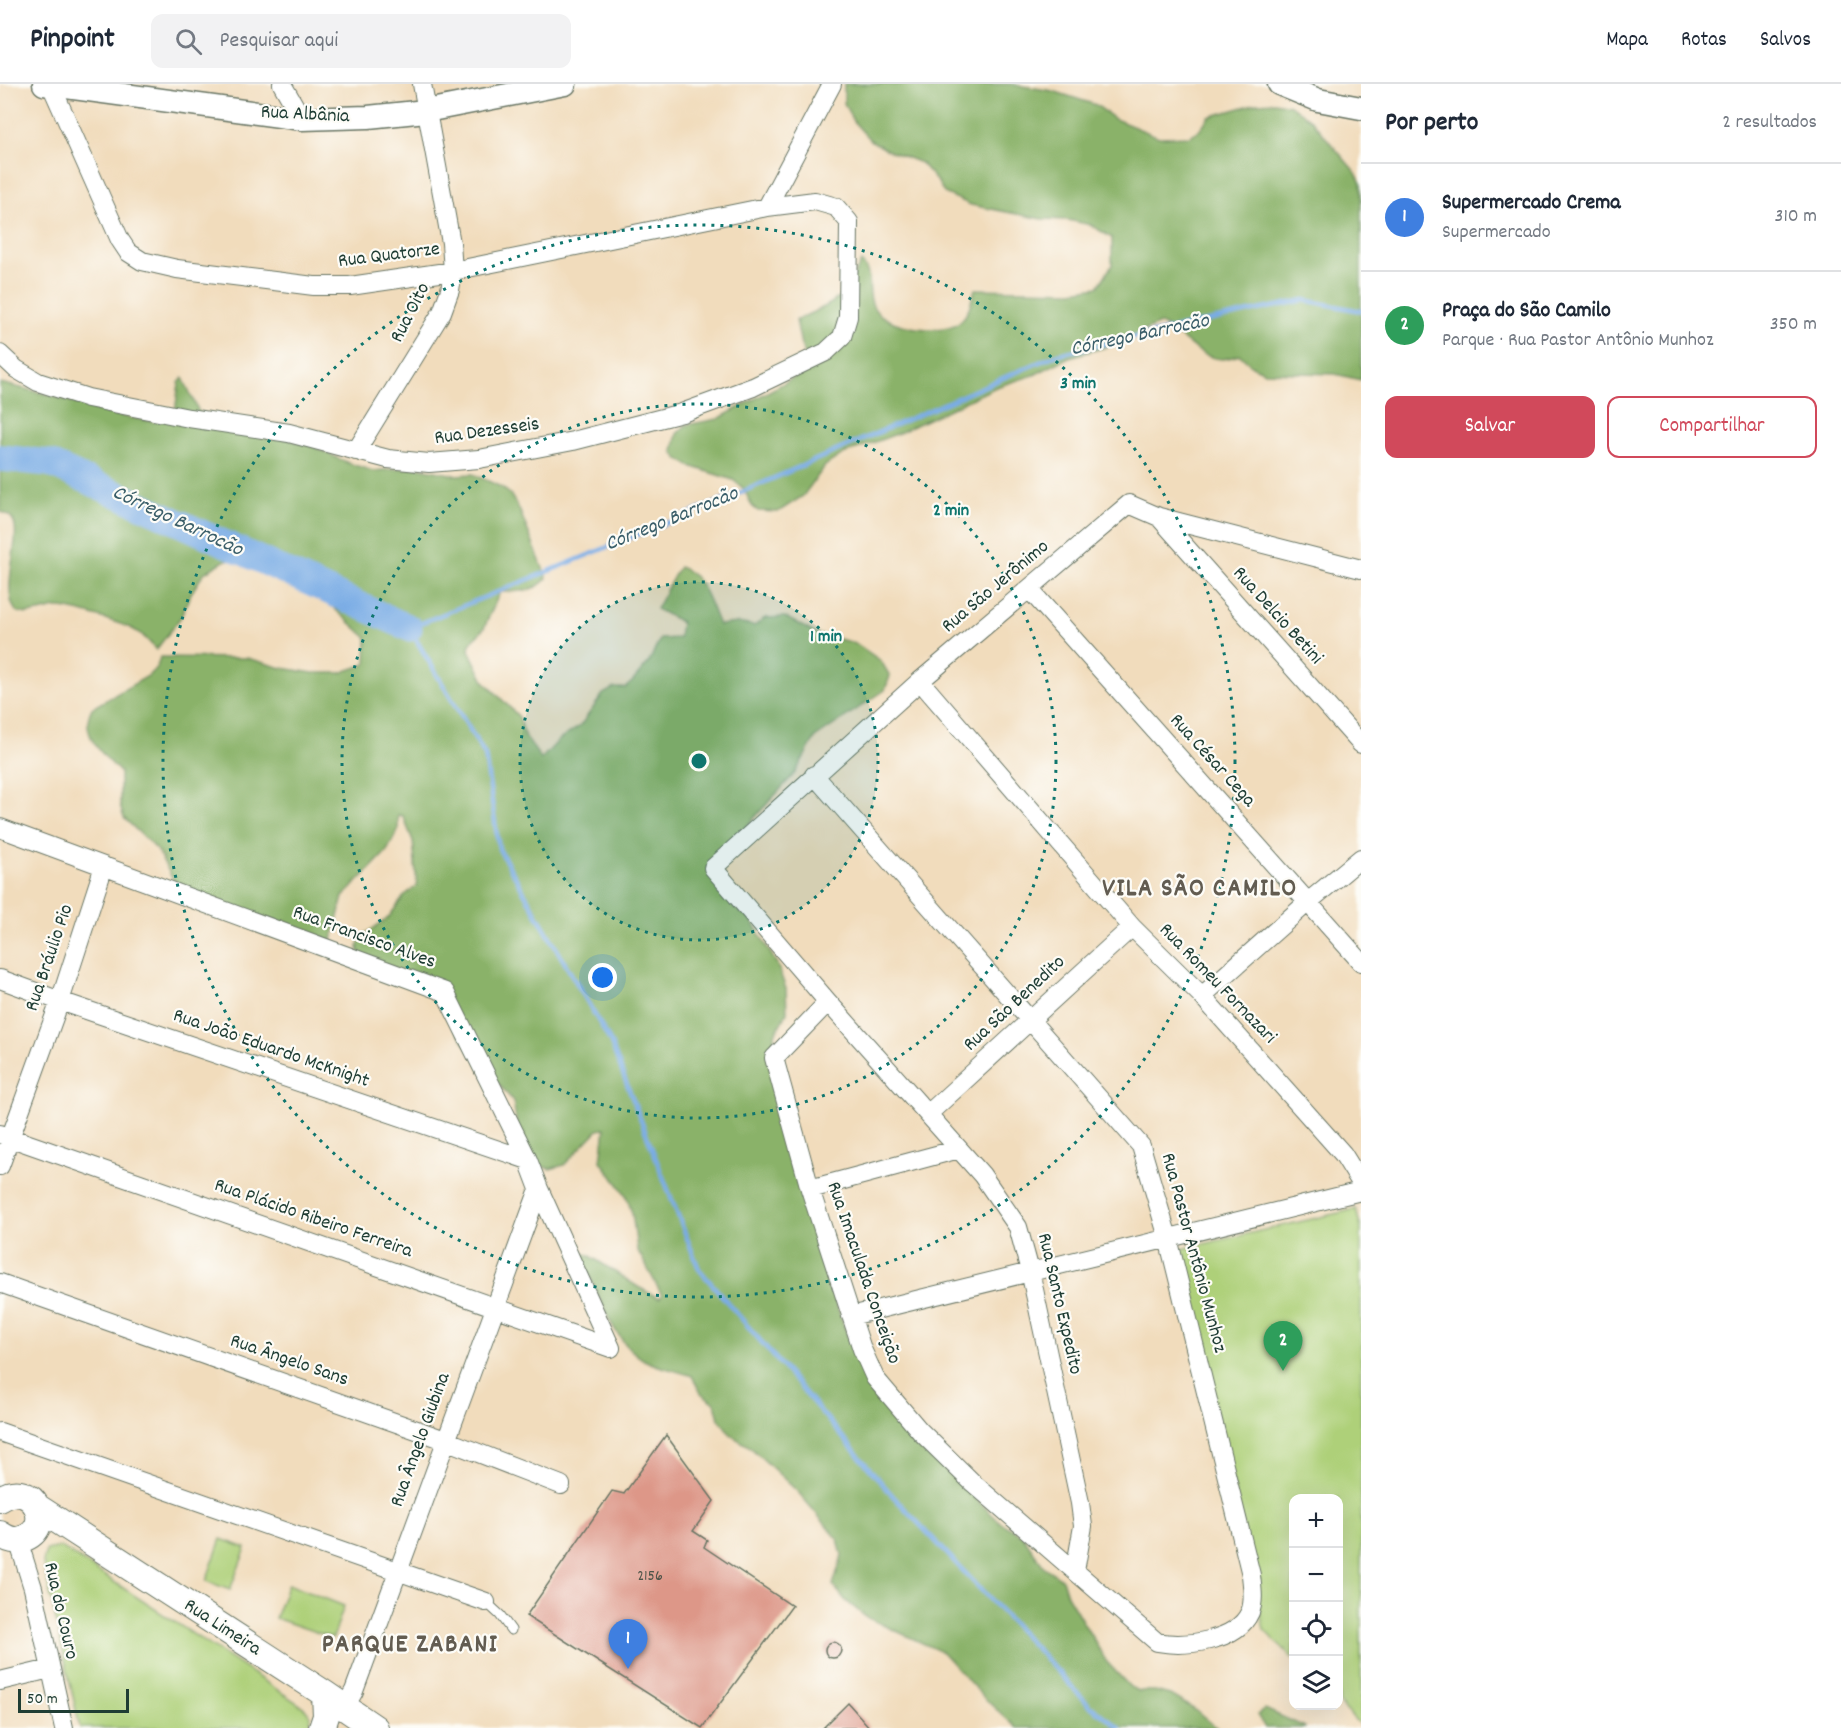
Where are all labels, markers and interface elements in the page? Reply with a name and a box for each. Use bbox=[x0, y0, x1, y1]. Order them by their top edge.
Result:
search box bbox=[151, 14, 571, 68]
text: Pinpoint bbox=[30, 21, 115, 61]
icon: search bbox=[172, 25, 205, 58]
text: Pesquisar aqui bbox=[220, 26, 338, 57]
text: Mapa bbox=[1606, 26, 1648, 56]
text: Rotas bbox=[1681, 26, 1727, 56]
text: Salvos bbox=[1760, 26, 1811, 56]
street label: Rua Albânia bbox=[260, 99, 351, 131]
text: Por perto bbox=[1385, 105, 1478, 142]
text: 2 resultados bbox=[1722, 109, 1817, 137]
text: Supermercado Crema bbox=[1442, 188, 1621, 219]
text: 1 bbox=[1402, 203, 1407, 231]
text: 310 m bbox=[1775, 203, 1817, 231]
text: Supermercado bbox=[1442, 219, 1551, 247]
street label: Rua Quatorze bbox=[337, 236, 442, 276]
street label: Rua Oito bbox=[384, 278, 438, 348]
text: Praça do São Camilo bbox=[1442, 296, 1611, 327]
water label: Córrego Barrocão bbox=[1068, 306, 1214, 365]
text: 2 bbox=[1400, 311, 1409, 339]
text: 350 m bbox=[1770, 311, 1817, 339]
text: Parque · Rua Pastor Antônio Munhoz bbox=[1442, 327, 1713, 355]
text: 3 min bbox=[1060, 372, 1096, 397]
button: Salvar bbox=[1385, 396, 1595, 458]
button: Compartilhar bbox=[1607, 396, 1817, 458]
street label: Rua Dezesseis bbox=[433, 411, 541, 453]
water label: Córrego Barrocão bbox=[107, 479, 249, 566]
water label: Córrego Barrocão bbox=[601, 479, 744, 560]
text: 2 min bbox=[933, 499, 969, 524]
street label: Rua São Jerônimo bbox=[936, 534, 1056, 640]
street label: Rua Delcio Betini bbox=[1225, 561, 1329, 672]
text: 1 min bbox=[810, 625, 842, 650]
street label: Rua César Cega bbox=[1162, 708, 1262, 814]
centre of rings bbox=[689, 751, 709, 771]
district label: VILA SÃO CAMILO bbox=[1102, 871, 1298, 908]
street label: Rua Francisco Alves bbox=[289, 899, 439, 977]
street label: Rua Bráulio Pio bbox=[19, 901, 81, 1015]
street label: Rua Romeu Fornazari bbox=[1152, 917, 1282, 1051]
street label: Rua São Benedito bbox=[958, 949, 1072, 1059]
your location bbox=[588, 963, 617, 992]
street label: Rua João Eduardo McKnight bbox=[169, 1002, 373, 1096]
street label: Rua Pastor Antônio Munhoz bbox=[1153, 1150, 1233, 1356]
street label: Rua Plácido Ribeiro Ferreira bbox=[210, 1172, 416, 1266]
street label: Rua Imaculada Conceição bbox=[819, 1178, 907, 1368]
street label: Rua Santo Expedito bbox=[1029, 1230, 1089, 1378]
pin: 2 bbox=[1264, 1322, 1302, 1371]
street label: Rua Ângelo Sans bbox=[226, 1328, 352, 1394]
street label: Rua Ângelo Giubina bbox=[384, 1368, 458, 1511]
map controls bbox=[1289, 1494, 1343, 1710]
button: + bbox=[1289, 1494, 1343, 1548]
button: − bbox=[1289, 1548, 1343, 1602]
street label: Rua do Couro bbox=[35, 1560, 85, 1662]
house number: 2156 bbox=[637, 1565, 663, 1588]
street label: Rua Limeira bbox=[178, 1593, 267, 1664]
button: locate bbox=[1289, 1602, 1343, 1656]
pin: 1 bbox=[608, 1620, 648, 1669]
district label: PARQUE ZABANI bbox=[322, 1627, 498, 1664]
button: layers bbox=[1289, 1656, 1343, 1710]
scale bar bbox=[18, 1686, 129, 1714]
text: 50 m bbox=[27, 1688, 58, 1711]

